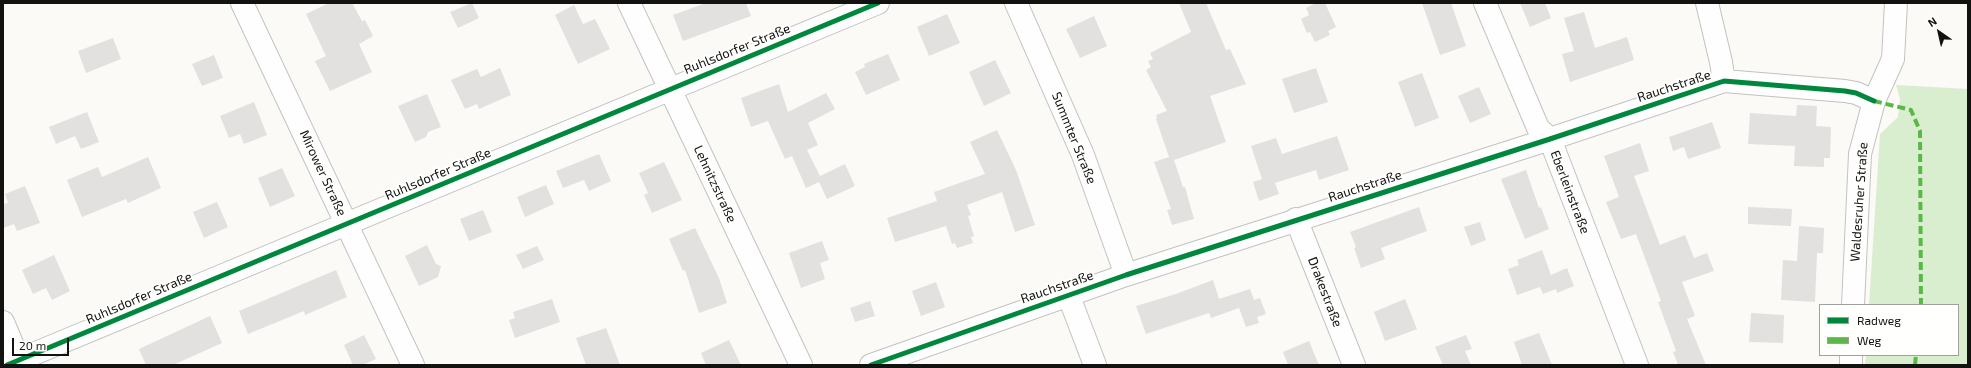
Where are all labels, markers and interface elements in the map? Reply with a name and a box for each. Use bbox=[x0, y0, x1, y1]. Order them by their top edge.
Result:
north arrow bbox=[1919, 12, 1959, 52]
text: N bbox=[1925, 14, 1939, 29]
street label: Ruhlsdorfer Straße bbox=[681, 20, 793, 78]
street label: Rauchstraße bbox=[1635, 67, 1713, 105]
street label: Summter Straße bbox=[1048, 90, 1100, 186]
street label: Mirower Straße bbox=[296, 128, 350, 218]
street label: Waldesruher Straße bbox=[1847, 142, 1871, 262]
street label: Lehnitzstraße bbox=[690, 143, 740, 225]
street label: Ruhlsdorfer Straße bbox=[383, 145, 493, 203]
street label: Eberleinstraße bbox=[1547, 148, 1593, 236]
street label: Rauchstraße bbox=[1326, 167, 1404, 205]
street label: Drakestraße bbox=[1304, 255, 1346, 329]
street label: Rauchstraße bbox=[1018, 267, 1096, 307]
street label: Ruhlsdorfer Straße bbox=[84, 269, 194, 327]
legend bbox=[1819, 304, 1959, 356]
text: Radweg bbox=[1857, 313, 1901, 327]
scale bar bbox=[14, 330, 71, 356]
text: Weg bbox=[1857, 333, 1881, 347]
text: 20 m bbox=[19, 338, 46, 352]

